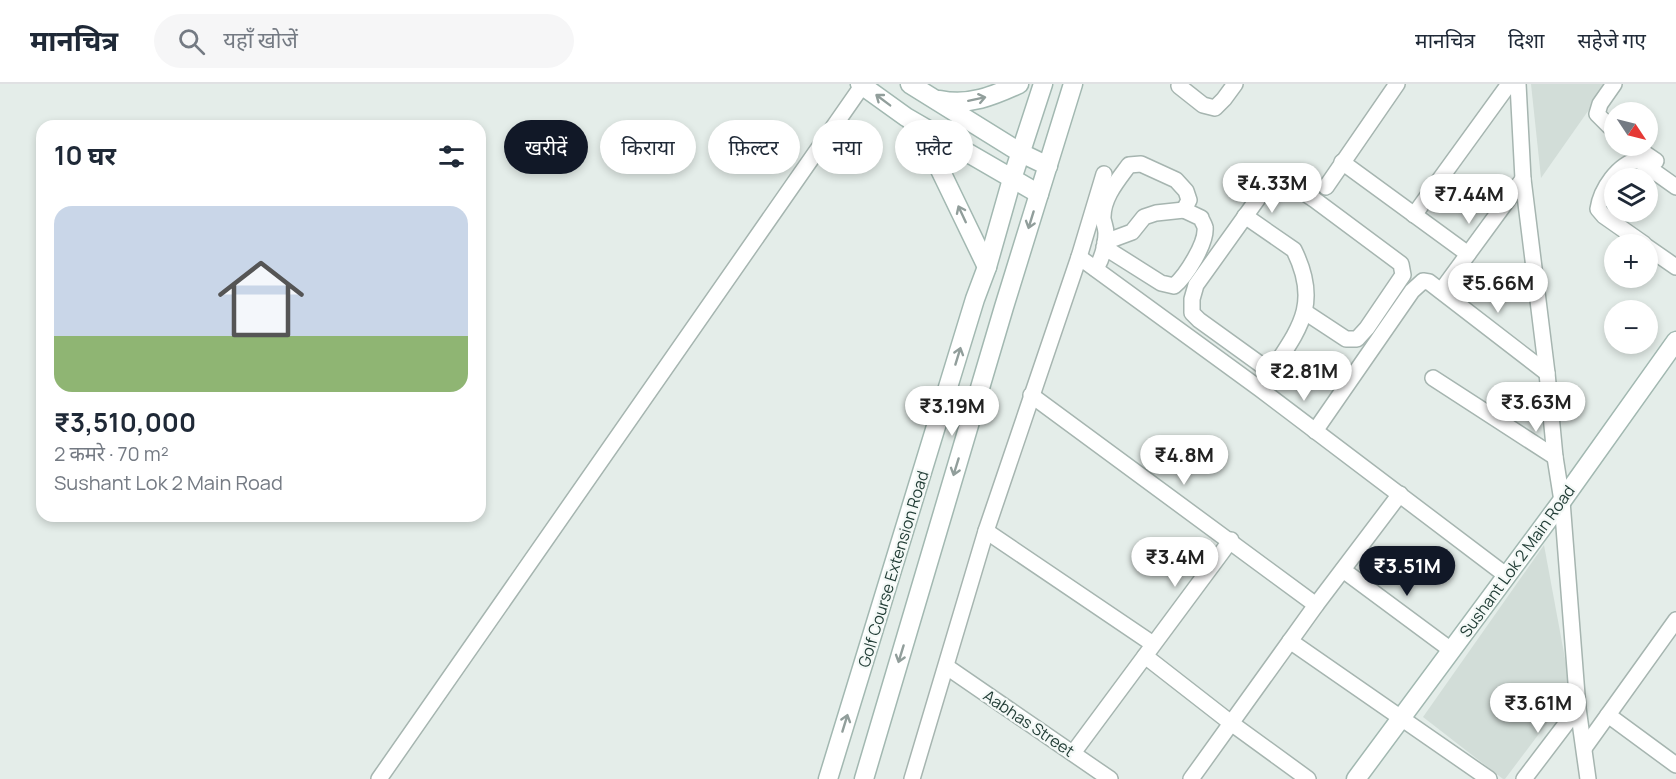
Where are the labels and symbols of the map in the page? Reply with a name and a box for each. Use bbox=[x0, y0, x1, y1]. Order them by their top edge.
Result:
one-way arrow bbox=[967, 93, 986, 105]
one-way arrow bbox=[875, 94, 891, 107]
north arrow bbox=[1604, 102, 1658, 156]
pin: ₹4.33M bbox=[1223, 163, 1321, 214]
pin: ₹7.44M bbox=[1420, 174, 1518, 225]
one-way arrow bbox=[956, 206, 967, 224]
one-way arrow bbox=[1025, 210, 1036, 229]
pin: ₹5.66M bbox=[1449, 263, 1547, 314]
one-way arrow bbox=[953, 347, 964, 366]
pin: ₹2.81M bbox=[1255, 351, 1353, 402]
pin: ₹3.63M bbox=[1487, 382, 1585, 433]
pin: ₹3.19M bbox=[903, 386, 1001, 437]
pin: ₹4.8M bbox=[1142, 435, 1226, 486]
one-way arrow bbox=[950, 457, 961, 476]
street label: Golf Course Extension Road bbox=[853, 468, 933, 670]
street label: Sushant Lok 2 Main Road bbox=[1454, 480, 1580, 642]
pin: ₹3.4M bbox=[1133, 537, 1217, 588]
pin: ₹3.51M bbox=[1358, 546, 1456, 597]
one-way arrow bbox=[895, 644, 906, 663]
pin: ₹3.61M bbox=[1489, 683, 1587, 734]
street label: Aabhas Street bbox=[979, 684, 1079, 762]
one-way arrow bbox=[840, 714, 851, 733]

